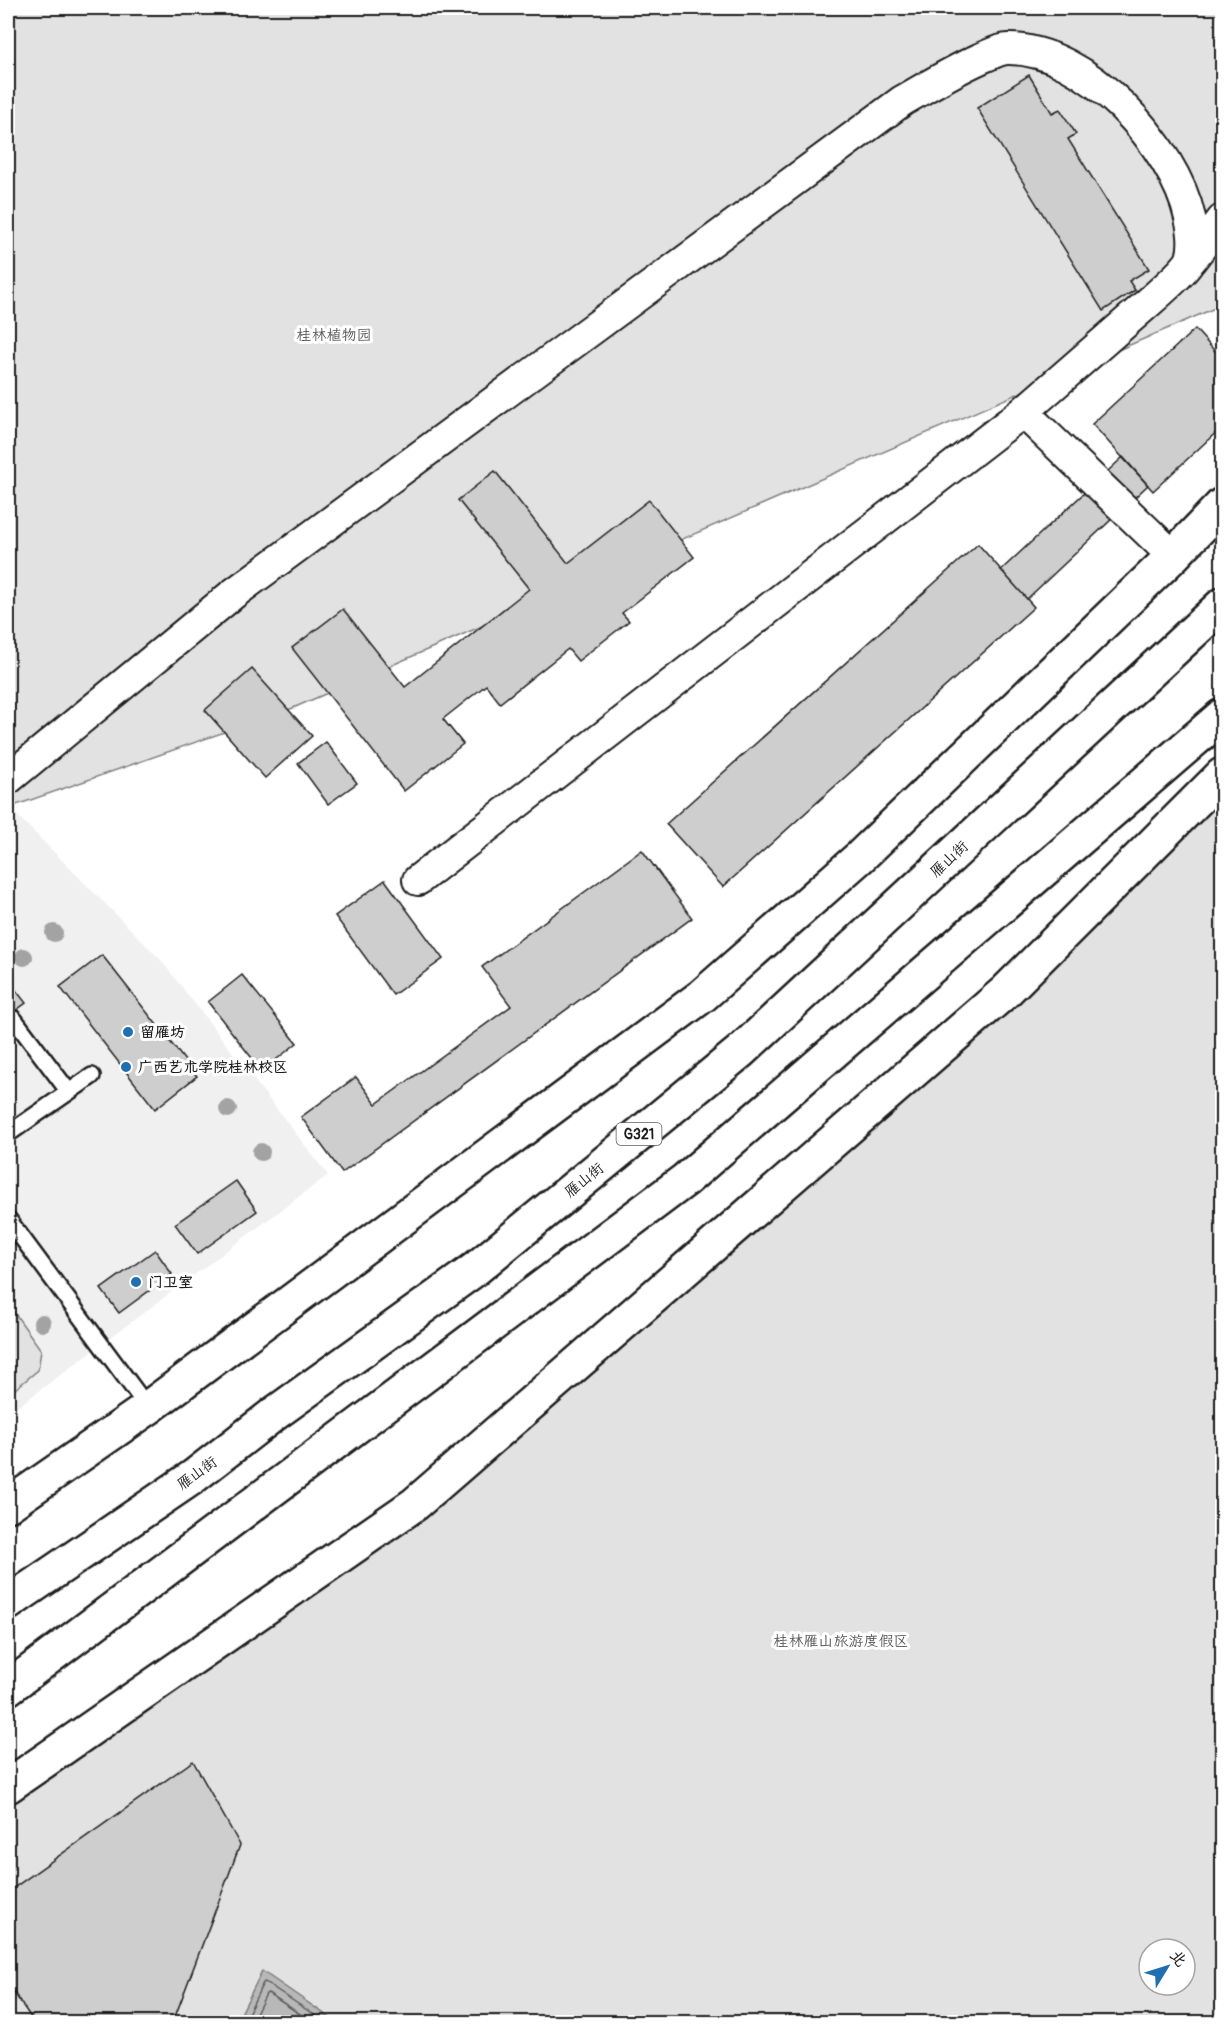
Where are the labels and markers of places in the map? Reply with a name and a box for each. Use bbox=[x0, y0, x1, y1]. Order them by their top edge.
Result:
place label: 留雁坊 bbox=[140, 1023, 185, 1042]
marker: 留雁坊 bbox=[121, 1025, 135, 1039]
place label: 广西艺术学院桂林校区 bbox=[138, 1058, 288, 1077]
marker: 广西艺术学院桂林校区 bbox=[119, 1060, 133, 1074]
place label: 门卫室 bbox=[148, 1273, 193, 1292]
marker: 门卫室 bbox=[129, 1275, 143, 1289]

